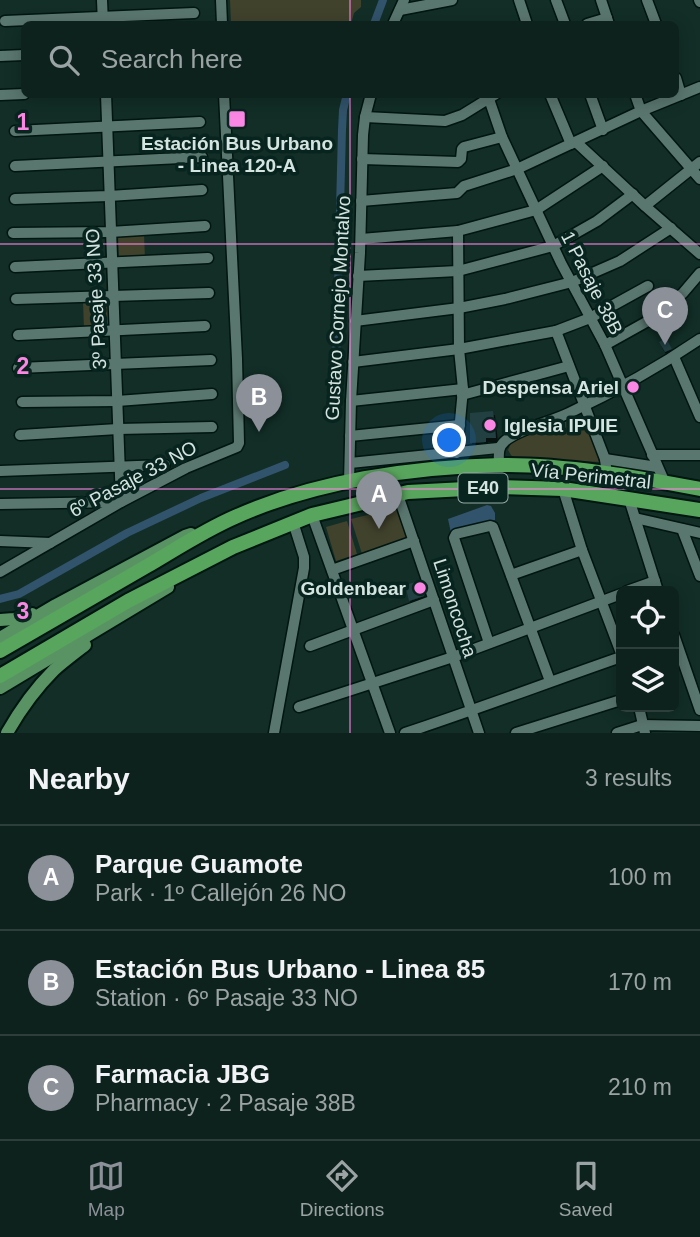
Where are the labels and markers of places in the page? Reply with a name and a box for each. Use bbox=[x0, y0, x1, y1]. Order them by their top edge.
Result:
marker: Estación Bus Urbano - Linea 120-A bbox=[227, 109, 247, 129]
place label: Estación Bus Urbano - Linea 120-A bbox=[141, 133, 333, 176]
pin: C bbox=[642, 287, 688, 345]
pin: B bbox=[236, 374, 282, 432]
place label: Despensa Ariel bbox=[482, 377, 619, 398]
marker: Despensa Ariel bbox=[625, 379, 641, 395]
place label: Iglesia IPUIE bbox=[504, 415, 618, 436]
marker: Iglesia IPUIE bbox=[482, 417, 498, 433]
pin: A bbox=[356, 471, 402, 529]
place label: Goldenbear bbox=[300, 578, 407, 599]
marker: Goldenbear bbox=[412, 580, 428, 596]

